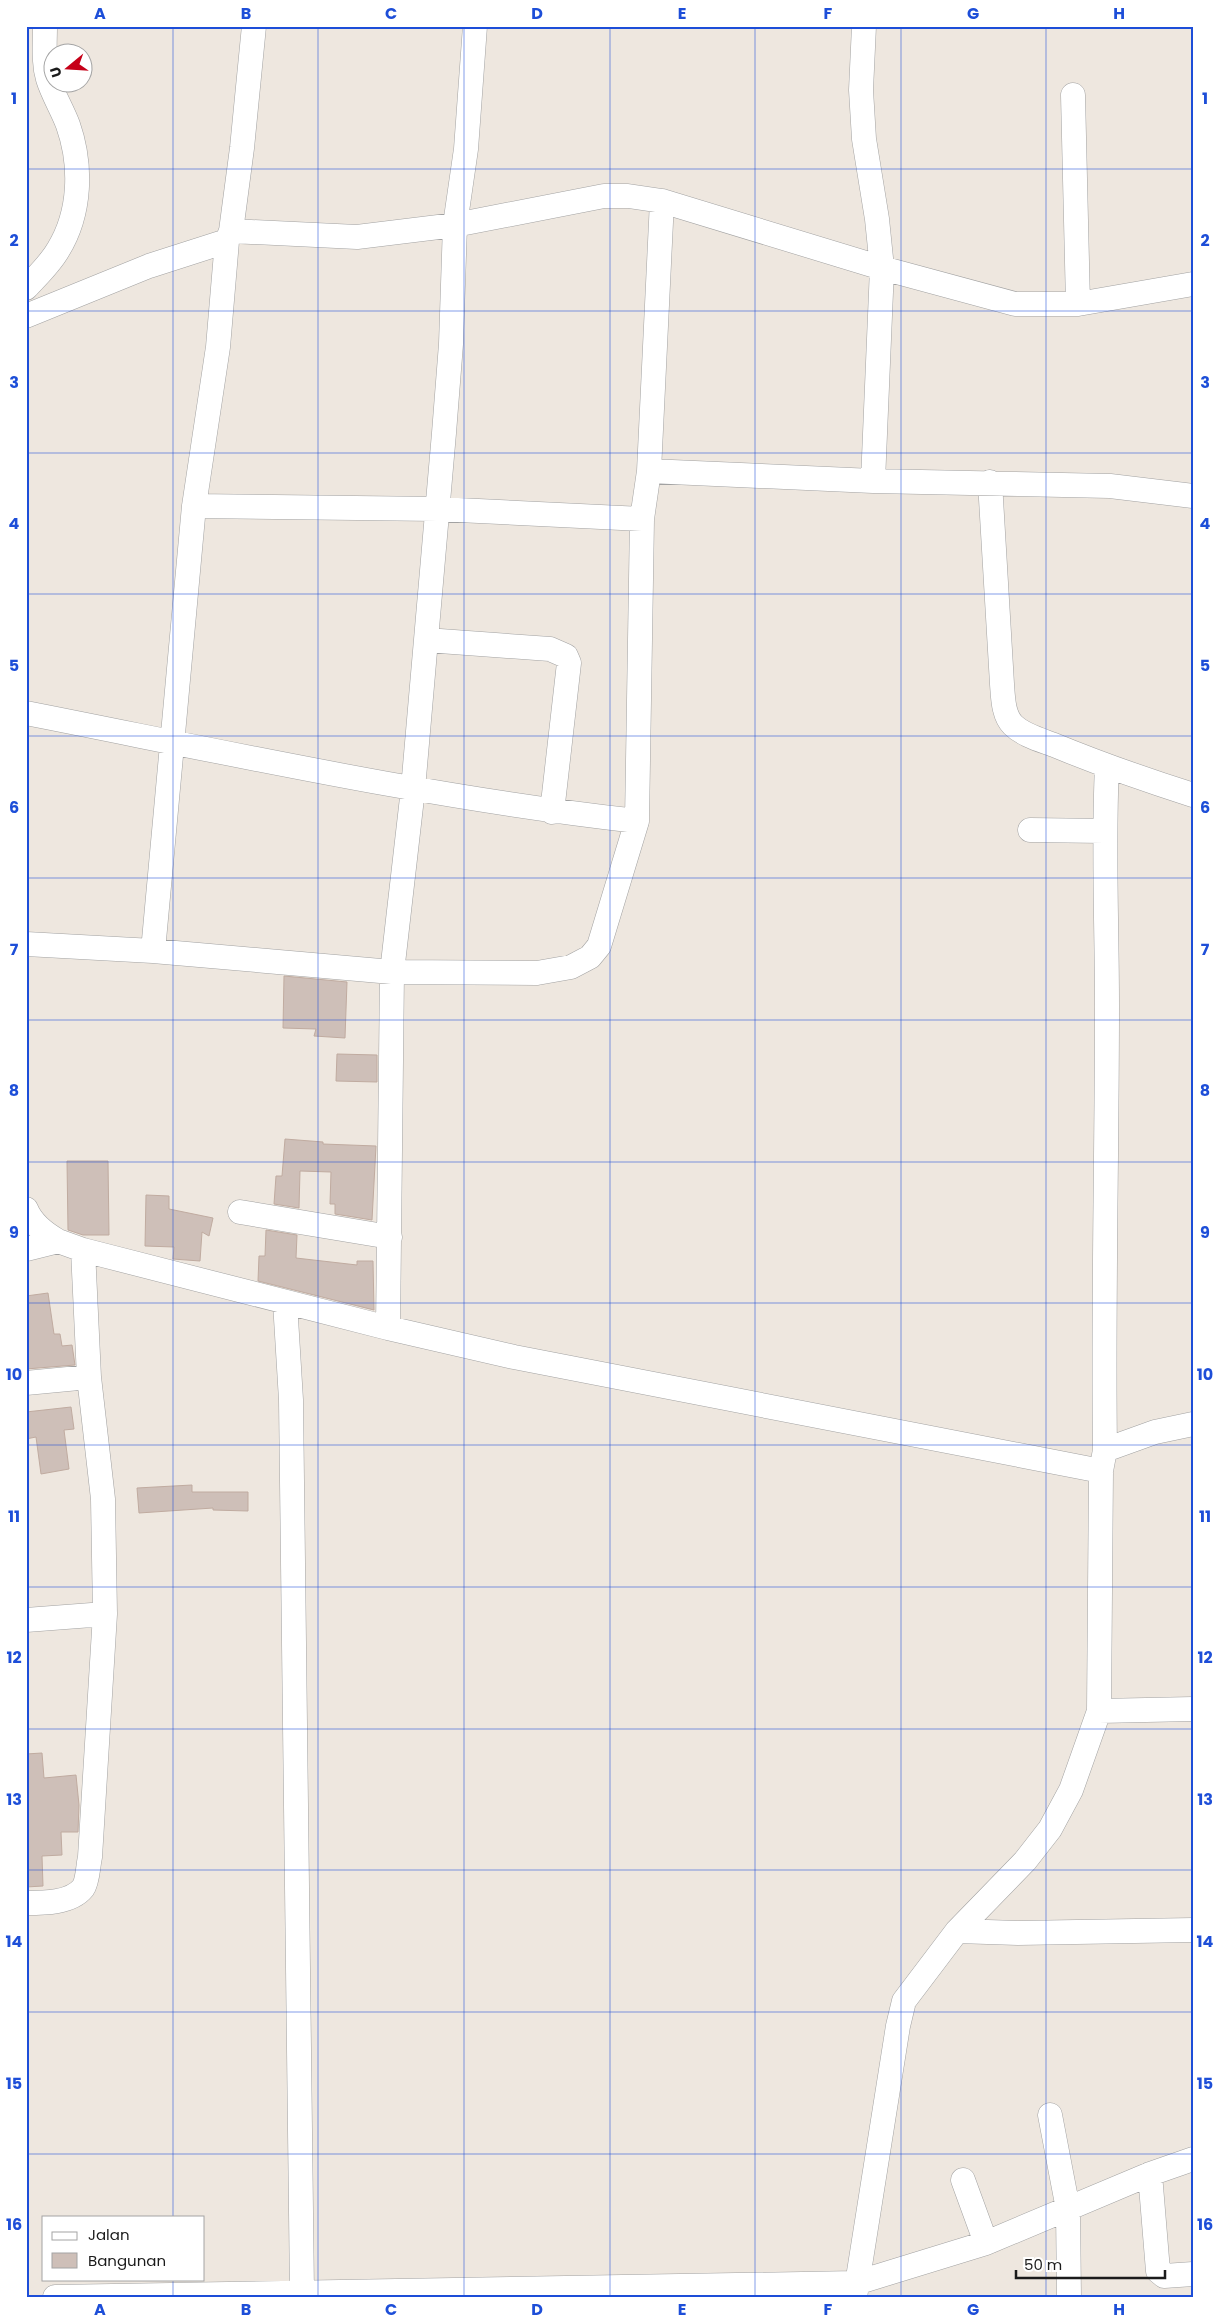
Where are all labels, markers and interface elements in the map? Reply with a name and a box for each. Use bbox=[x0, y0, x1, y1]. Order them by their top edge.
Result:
text: A bbox=[94, 2, 106, 25]
text: B bbox=[241, 2, 251, 25]
text: C bbox=[385, 2, 397, 25]
text: D bbox=[531, 2, 543, 25]
text: E bbox=[678, 2, 686, 25]
text: F bbox=[824, 2, 833, 25]
text: G bbox=[967, 2, 979, 25]
text: H bbox=[1113, 2, 1125, 25]
north arrow bbox=[42, 42, 92, 92]
text: U bbox=[45, 64, 67, 80]
text: 1 bbox=[11, 87, 17, 110]
text: 1 bbox=[1202, 87, 1208, 110]
text: 2 bbox=[9, 229, 19, 252]
text: 2 bbox=[1200, 229, 1210, 252]
text: 3 bbox=[9, 371, 19, 394]
text: 3 bbox=[1200, 371, 1210, 394]
text: 4 bbox=[9, 512, 20, 535]
text: 4 bbox=[1200, 512, 1211, 535]
text: 5 bbox=[9, 654, 19, 677]
text: 5 bbox=[1200, 654, 1210, 677]
text: 6 bbox=[9, 796, 19, 819]
text: 6 bbox=[1200, 796, 1210, 819]
text: 7 bbox=[10, 938, 19, 961]
text: 7 bbox=[1201, 938, 1210, 961]
text: 8 bbox=[9, 1079, 19, 1102]
text: 8 bbox=[1200, 1079, 1210, 1102]
text: 9 bbox=[9, 1221, 19, 1244]
text: 9 bbox=[1200, 1221, 1210, 1244]
text: 10 bbox=[6, 1363, 22, 1386]
text: 10 bbox=[1197, 1363, 1213, 1386]
text: 11 bbox=[8, 1505, 20, 1528]
text: 11 bbox=[1199, 1505, 1211, 1528]
text: 12 bbox=[6, 1646, 22, 1669]
text: 12 bbox=[1197, 1646, 1213, 1669]
text: 13 bbox=[6, 1788, 22, 1811]
text: 13 bbox=[1197, 1788, 1213, 1811]
text: 14 bbox=[6, 1930, 23, 1953]
text: 14 bbox=[1197, 1930, 1214, 1953]
text: 15 bbox=[6, 2072, 22, 2095]
text: 15 bbox=[1197, 2072, 1213, 2095]
text: 16 bbox=[6, 2213, 22, 2236]
text: 16 bbox=[1197, 2213, 1213, 2236]
legend bbox=[42, 2216, 205, 2280]
text: Jalan bbox=[88, 2224, 130, 2245]
scale bar bbox=[1016, 2248, 1165, 2280]
text: Bangunan bbox=[88, 2250, 166, 2271]
text: 50 m bbox=[1024, 2254, 1062, 2275]
text: A bbox=[94, 2298, 106, 2321]
text: B bbox=[241, 2298, 251, 2321]
text: C bbox=[385, 2298, 397, 2321]
text: D bbox=[531, 2298, 543, 2321]
text: E bbox=[678, 2298, 686, 2321]
text: F bbox=[824, 2298, 833, 2321]
text: G bbox=[967, 2298, 979, 2321]
text: H bbox=[1113, 2298, 1125, 2321]

